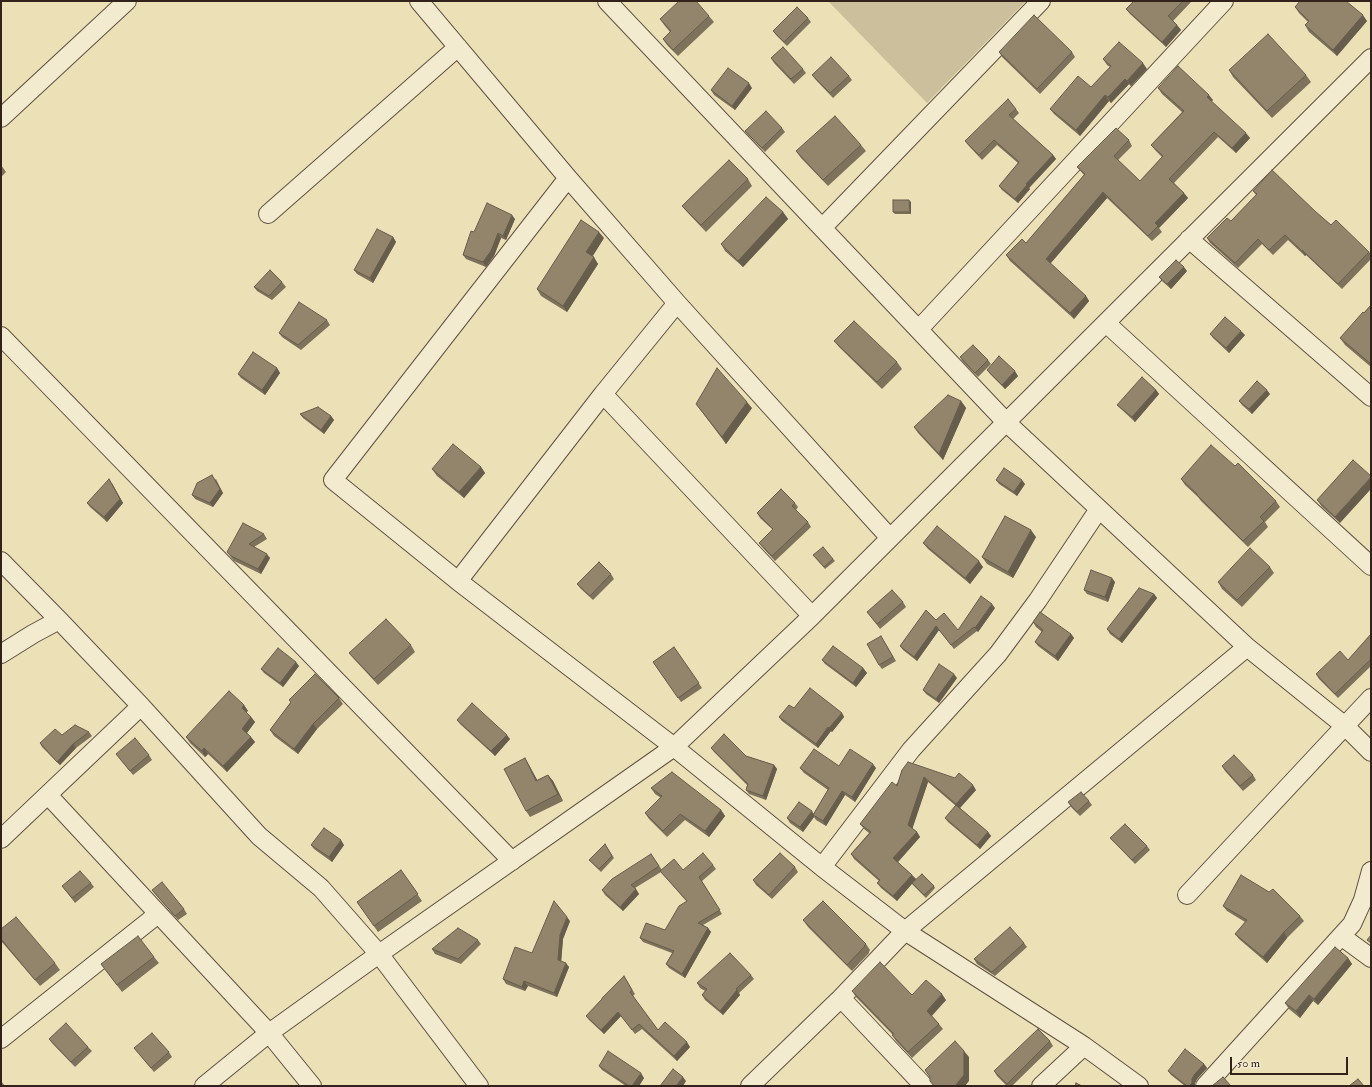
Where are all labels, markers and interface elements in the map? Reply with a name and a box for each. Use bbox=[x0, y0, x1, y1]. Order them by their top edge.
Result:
scale bar bbox=[1232, 1049, 1350, 1075]
text: 50 m bbox=[1237, 1056, 1260, 1071]

